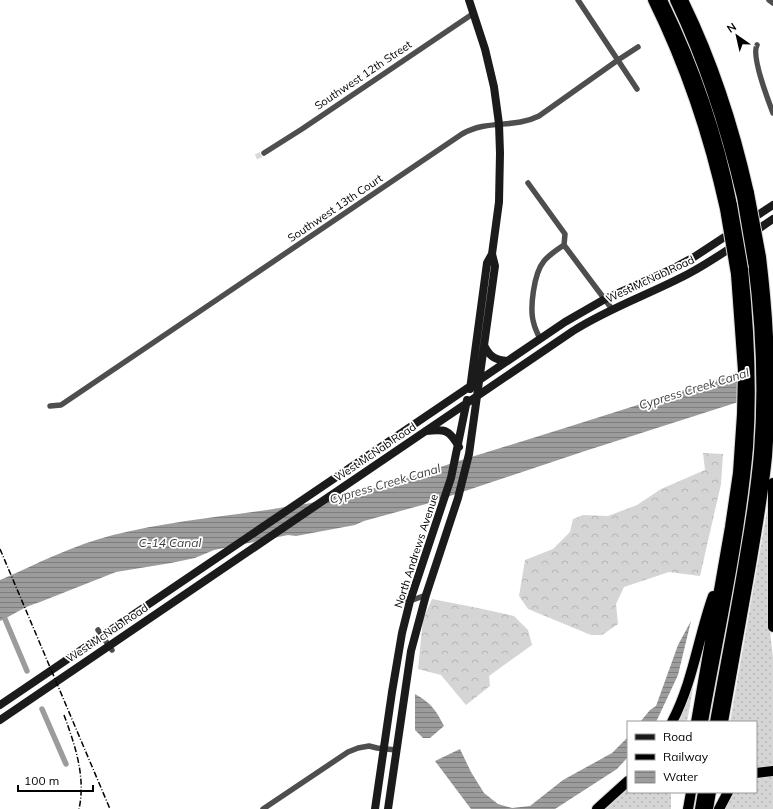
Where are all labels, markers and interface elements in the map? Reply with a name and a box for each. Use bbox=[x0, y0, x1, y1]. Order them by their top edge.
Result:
north arrow bbox=[717, 16, 757, 56]
text: N bbox=[724, 20, 739, 36]
street label: Southwest 12th Street bbox=[312, 37, 414, 113]
street label: Southwest 13th Court bbox=[285, 171, 385, 245]
street label: West McNab Road bbox=[604, 252, 696, 306]
water label: Cypress Creek Canal bbox=[637, 365, 751, 412]
street label: West McNab Road bbox=[331, 419, 419, 485]
water label: Cypress Creek Canal bbox=[328, 460, 442, 507]
street label: North Andrews Avenue bbox=[391, 492, 441, 610]
water label: C-14 Canal bbox=[139, 535, 202, 550]
street label: West McNab Road bbox=[63, 600, 151, 666]
legend bbox=[627, 721, 757, 793]
text: Road bbox=[663, 729, 692, 744]
text: Railway bbox=[663, 749, 709, 764]
scale bar bbox=[18, 767, 93, 793]
text: Water bbox=[663, 769, 699, 784]
text: 100 m bbox=[24, 773, 59, 788]

